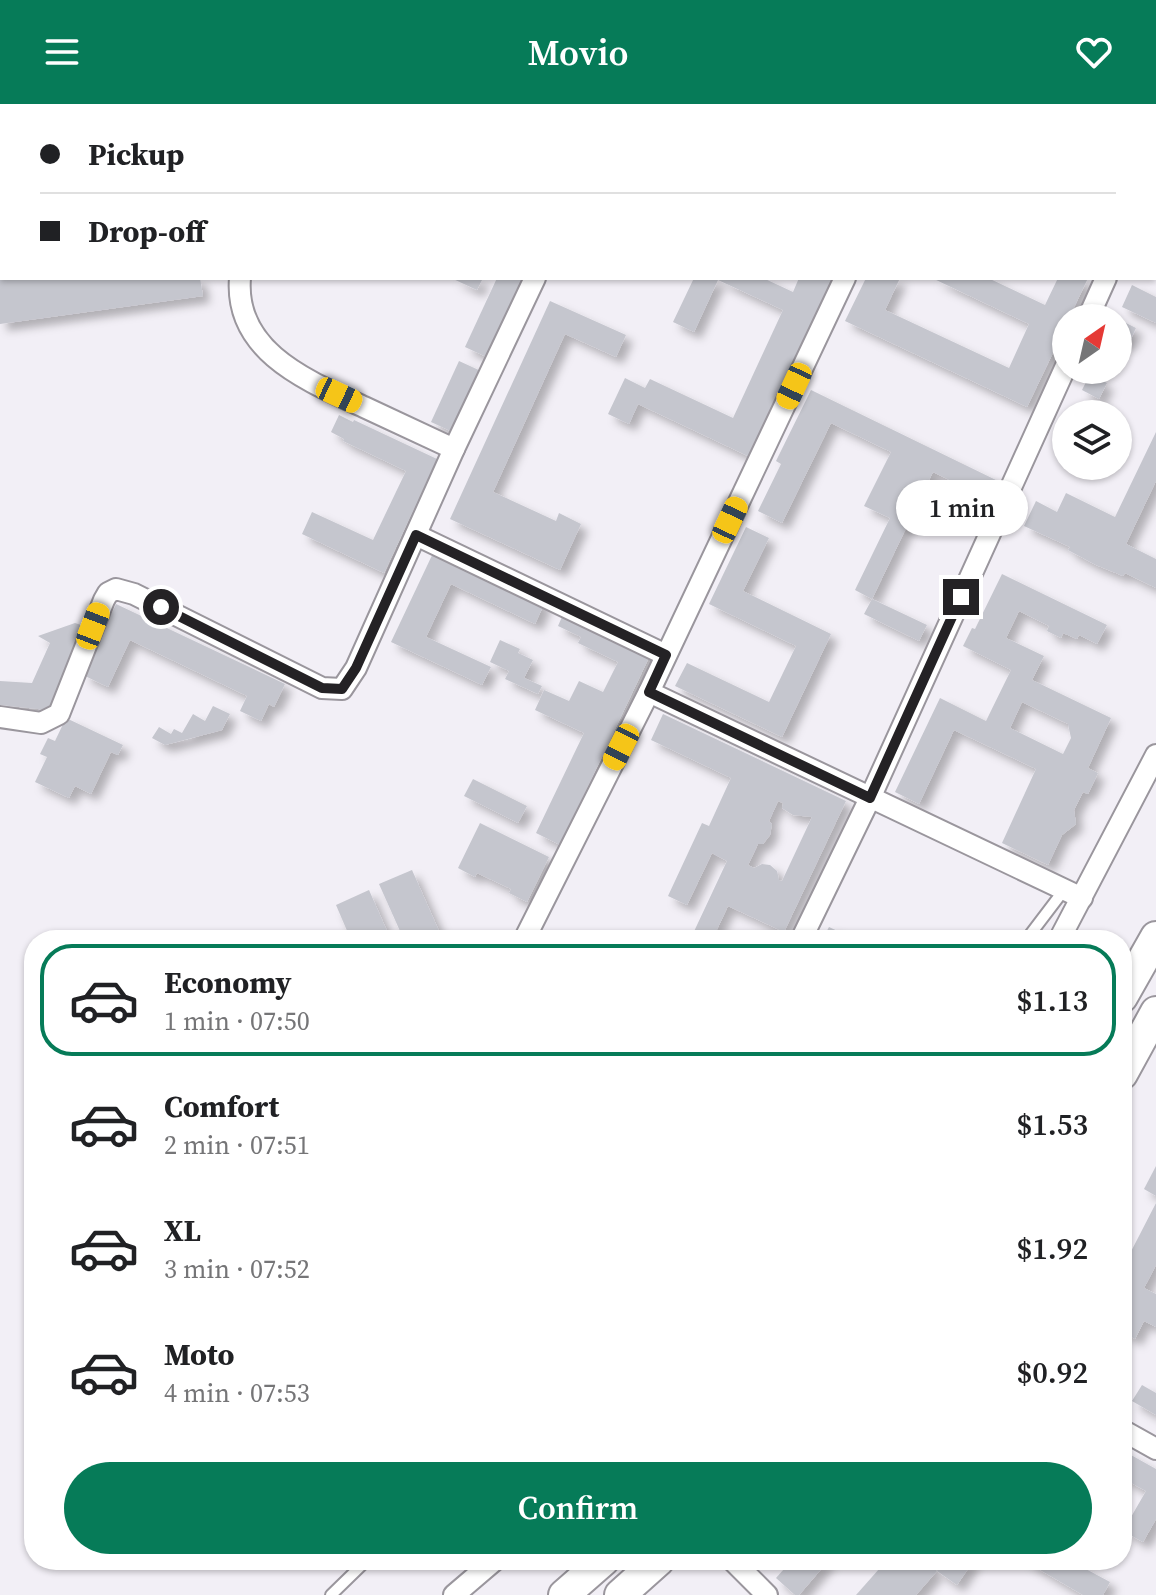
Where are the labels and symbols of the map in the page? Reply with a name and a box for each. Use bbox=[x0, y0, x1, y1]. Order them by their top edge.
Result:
north arrow bbox=[1052, 304, 1132, 384]
car bbox=[773, 359, 815, 413]
car bbox=[312, 374, 366, 416]
callout: 1 min bbox=[895, 481, 1027, 537]
car bbox=[709, 493, 751, 547]
route end bbox=[943, 579, 979, 615]
route start bbox=[143, 589, 179, 625]
car bbox=[73, 599, 113, 653]
car bbox=[599, 720, 643, 774]

